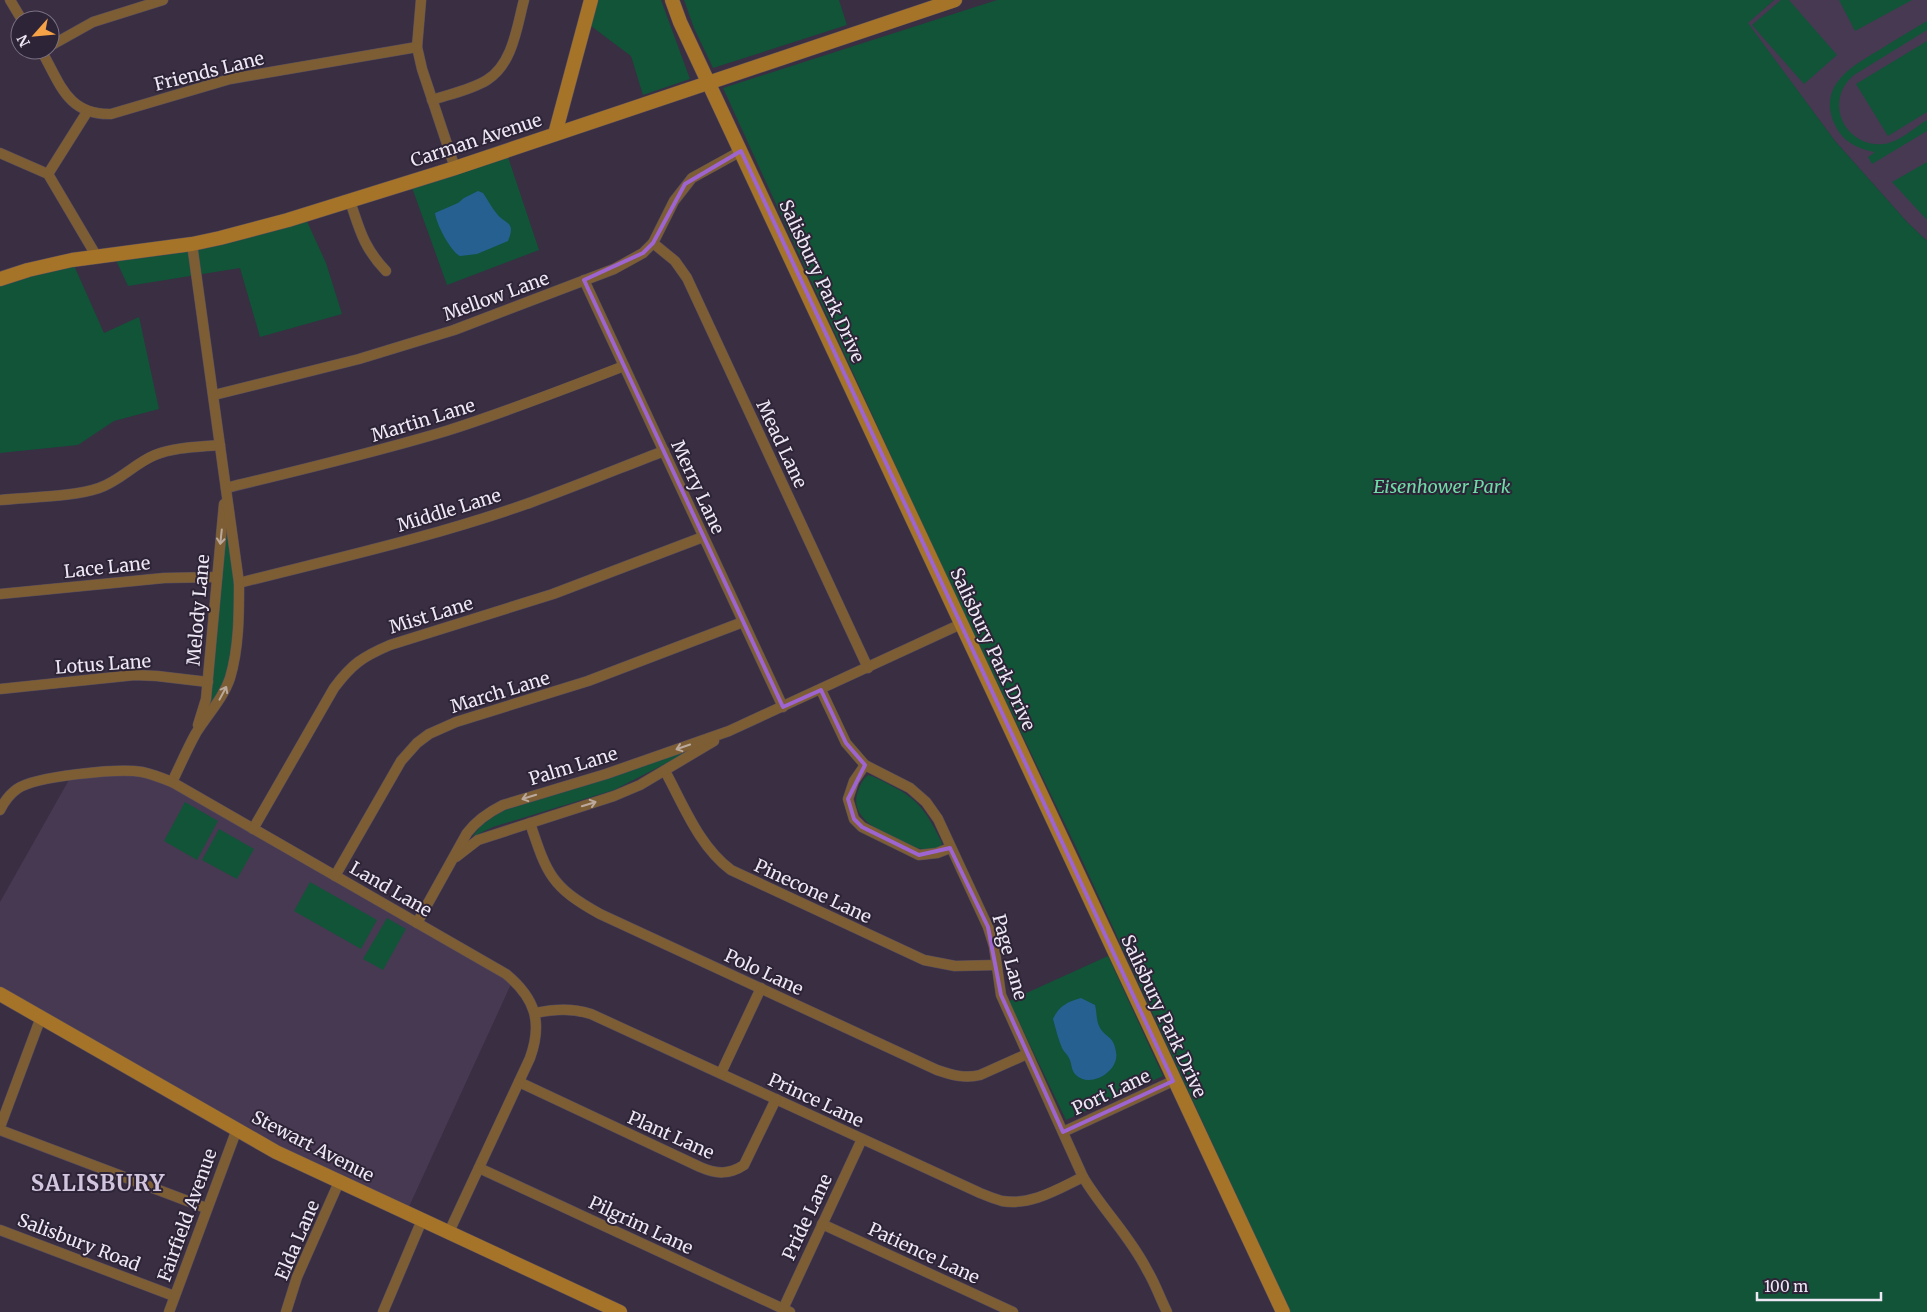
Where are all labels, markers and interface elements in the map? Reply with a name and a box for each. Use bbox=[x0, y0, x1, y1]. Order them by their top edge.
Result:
north arrow bbox=[10, 10, 60, 60]
text: N bbox=[13, 32, 34, 50]
street label: Friends Lane bbox=[152, 46, 266, 96]
street label: Carman Avenue bbox=[408, 108, 544, 172]
street label: Salisbury Park Drive bbox=[774, 196, 870, 366]
street label: Mellow Lane bbox=[440, 266, 552, 326]
street label: Martin Lane bbox=[368, 393, 478, 447]
street label: Mead Lane bbox=[752, 396, 812, 492]
street label: Merry Lane bbox=[666, 436, 730, 538]
park label: Eisenhower Park bbox=[1373, 475, 1511, 498]
street label: Middle Lane bbox=[394, 483, 504, 537]
one-way arrow bbox=[216, 528, 226, 544]
street label: Lace Lane bbox=[63, 551, 151, 583]
street label: Melody Lane bbox=[182, 553, 214, 667]
street label: Salisbury Park Drive bbox=[945, 564, 1041, 734]
street label: Mist Lane bbox=[386, 591, 476, 639]
street label: Lotus Lane bbox=[54, 649, 152, 679]
street label: March Lane bbox=[447, 666, 553, 718]
one-way arrow bbox=[219, 686, 228, 701]
street label: Palm Lane bbox=[526, 742, 620, 790]
one-way arrow bbox=[676, 743, 692, 752]
one-way arrow bbox=[521, 793, 537, 802]
one-way arrow bbox=[581, 799, 597, 809]
street label: Pinecone Lane bbox=[751, 854, 875, 928]
street label: Land Lane bbox=[346, 856, 436, 922]
street label: Page Lane bbox=[987, 912, 1033, 1002]
street label: Salisbury Park Drive bbox=[1116, 931, 1212, 1101]
street label: Polo Lane bbox=[721, 944, 807, 1000]
street label: Port Lane bbox=[1068, 1064, 1154, 1120]
street label: Prince Lane bbox=[765, 1068, 867, 1132]
street label: Stewart Avenue bbox=[248, 1105, 378, 1187]
street label: Plant Lane bbox=[624, 1106, 718, 1164]
street label: Fairfield Avenue bbox=[152, 1145, 222, 1285]
district label: SALISBURY bbox=[31, 1169, 165, 1197]
street label: Pride Lane bbox=[777, 1170, 837, 1264]
street label: Pilgrim Lane bbox=[585, 1191, 697, 1259]
street label: Elda Lane bbox=[270, 1196, 324, 1284]
street label: Salisbury Road bbox=[14, 1208, 144, 1276]
street label: Patience Lane bbox=[865, 1217, 983, 1289]
scale bar bbox=[1757, 1270, 1881, 1302]
text: 100 m bbox=[1764, 1277, 1808, 1296]

